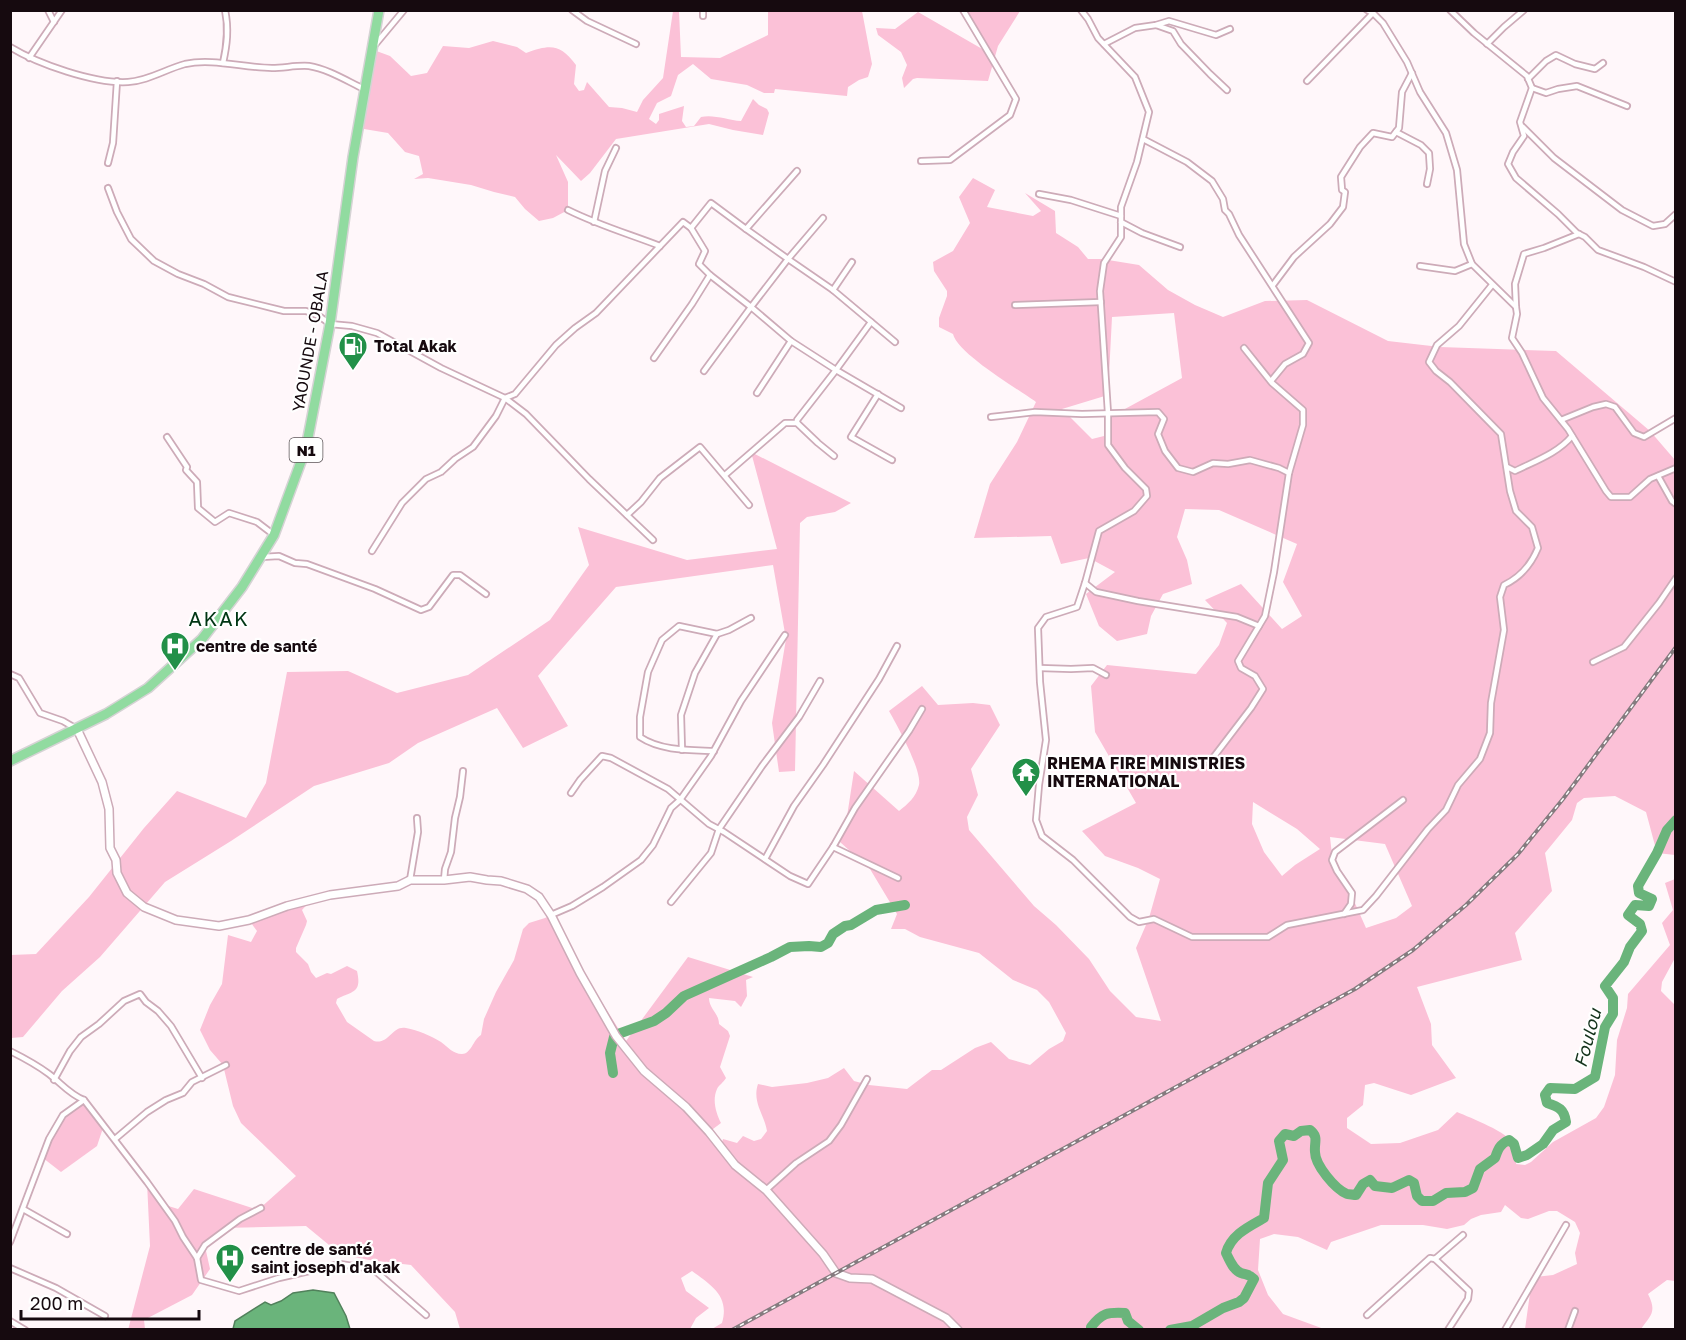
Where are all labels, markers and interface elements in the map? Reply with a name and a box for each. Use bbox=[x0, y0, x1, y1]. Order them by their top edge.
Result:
street label: YAOUNDE - OBALA bbox=[288, 269, 332, 413]
fuel station icon: Total Akak bbox=[337, 330, 369, 372]
place label: Total Akak bbox=[374, 336, 457, 356]
road number: N1 bbox=[290, 438, 322, 462]
district label: AKAK bbox=[189, 606, 249, 630]
hospital icon: centre de santé bbox=[159, 630, 191, 672]
place label: centre de santé bbox=[196, 636, 317, 656]
place label: RHEMA FIRE MINISTRIES INTERNATIONAL bbox=[1047, 753, 1246, 791]
temple icon: RHEMA FIRE MINISTRIES INTERNATIONAL bbox=[1010, 756, 1042, 798]
water label: Foulou bbox=[1569, 1005, 1606, 1070]
place label: centre de santé saint joseph d'akak bbox=[251, 1239, 401, 1277]
hospital icon: centre de santé saint joseph d'akak bbox=[214, 1242, 246, 1284]
scale bar bbox=[21, 1283, 200, 1321]
text: 200 m bbox=[30, 1292, 83, 1314]

